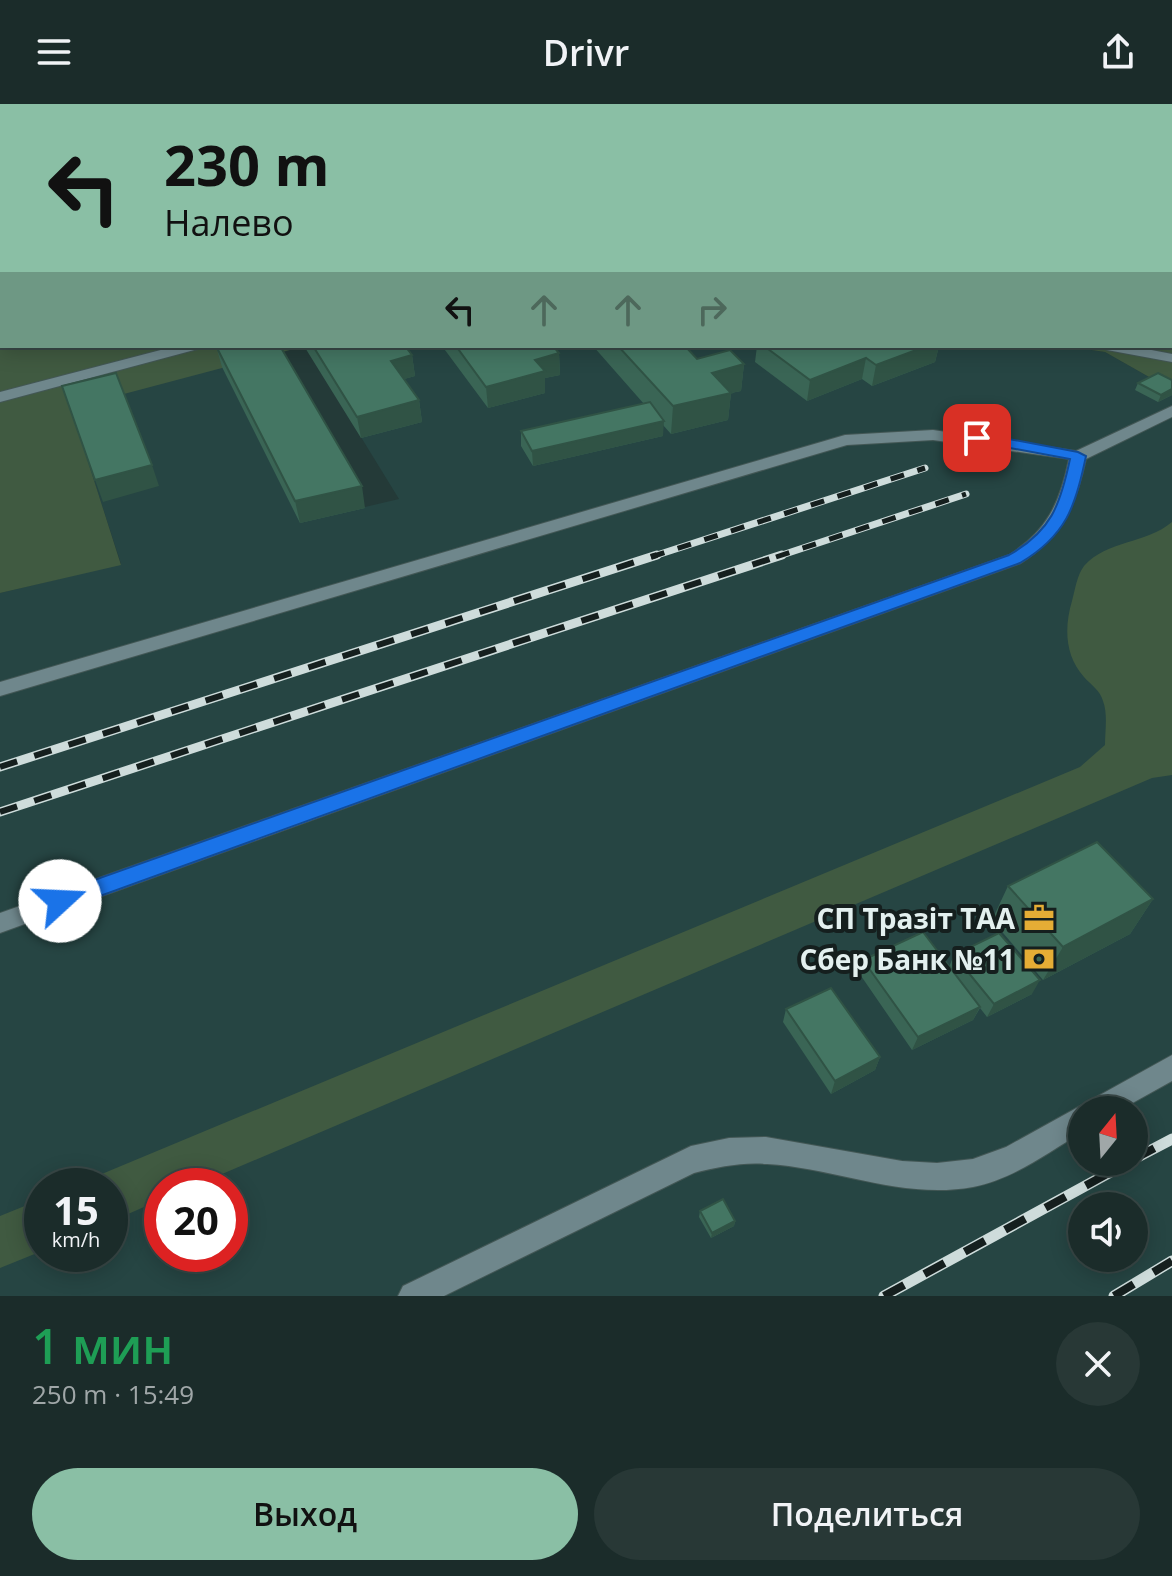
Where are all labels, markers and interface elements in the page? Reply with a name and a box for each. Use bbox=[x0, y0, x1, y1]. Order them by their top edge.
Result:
text: Drivr bbox=[543, 28, 629, 77]
icon: menu bbox=[32, 30, 76, 74]
icon: share bbox=[1096, 30, 1140, 74]
text: 230 m bbox=[164, 126, 330, 202]
icon: left bbox=[32, 136, 136, 240]
text: Налево bbox=[164, 198, 294, 247]
icon: left bbox=[438, 288, 482, 332]
icon: ahead bbox=[522, 288, 566, 332]
icon: ahead bbox=[606, 288, 650, 332]
icon: right bbox=[690, 288, 734, 332]
pin bbox=[943, 404, 1011, 472]
icon: arrive bbox=[955, 416, 999, 460]
position arrow bbox=[18, 859, 102, 943]
place label: СП Тразіт ТАА bbox=[816, 899, 1016, 937]
office icon: СП Тразіт ТАА bbox=[1022, 901, 1056, 935]
place label: Сбер Банк №11 bbox=[799, 940, 1015, 978]
bank icon: Сбер Банк №11 bbox=[1022, 942, 1056, 976]
north arrow bbox=[1068, 1096, 1148, 1176]
map controls bbox=[1068, 1096, 1148, 1272]
speed limit sign: 20 bbox=[144, 1168, 248, 1272]
text: 15 bbox=[53, 1182, 99, 1237]
button: sound bbox=[1068, 1192, 1148, 1272]
text: km/h bbox=[52, 1226, 100, 1253]
text: 1 мин bbox=[32, 1313, 173, 1378]
button: close bbox=[1056, 1322, 1140, 1406]
text: 250 m · 15:49 bbox=[32, 1376, 194, 1412]
button: Выход bbox=[32, 1468, 578, 1560]
button: Поделиться bbox=[594, 1468, 1140, 1560]

